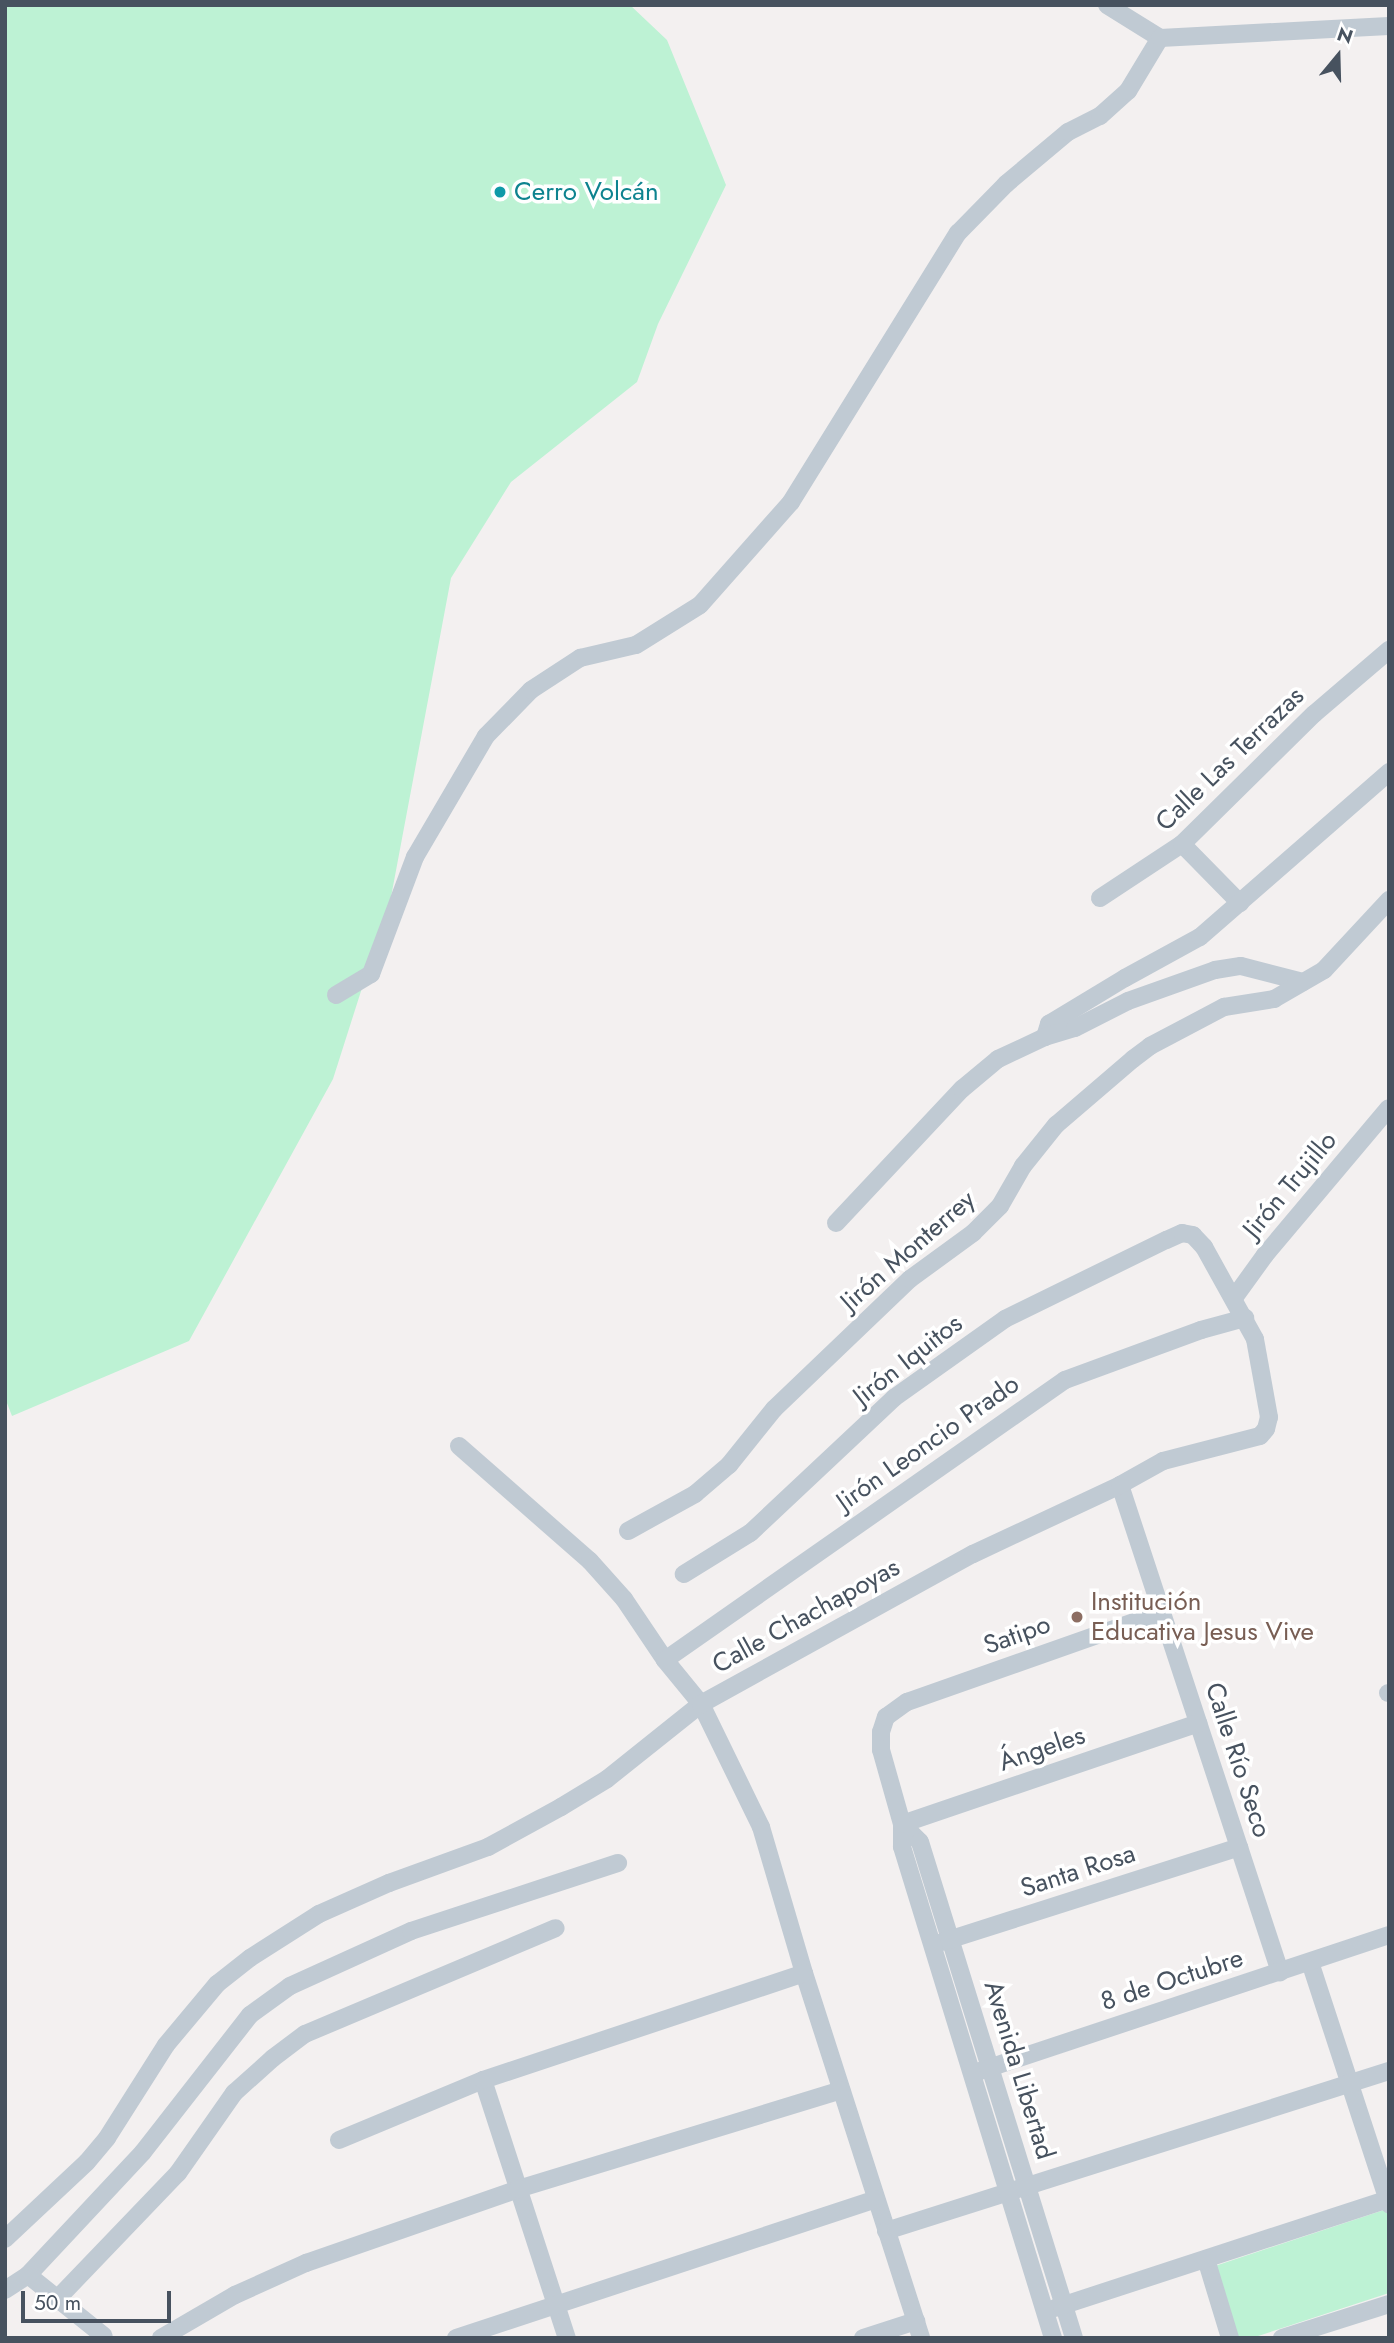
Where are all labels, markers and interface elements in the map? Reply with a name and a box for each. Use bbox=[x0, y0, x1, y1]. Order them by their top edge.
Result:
text: N bbox=[1333, 20, 1357, 51]
north arrow bbox=[1303, 21, 1373, 91]
place label: Cerro Volcán bbox=[514, 176, 659, 208]
marker: Cerro Volcán bbox=[492, 184, 508, 200]
street label: Calle Las Terrazas bbox=[1149, 680, 1311, 838]
street label: Jirón Trujillo bbox=[1237, 1125, 1343, 1245]
street label: Jirón Monterrey bbox=[835, 1184, 981, 1318]
street label: Jirón Iquitos bbox=[847, 1308, 969, 1412]
street label: Jirón Leoncio Prado bbox=[831, 1368, 1025, 1518]
street label: Calle Chachapoyas bbox=[707, 1552, 905, 1680]
place label: Institución Educativa Jesus Vive bbox=[1091, 1586, 1314, 1648]
street label: Satipo bbox=[979, 1609, 1055, 1661]
marker: Institución Educativa Jesus Vive bbox=[1069, 1609, 1085, 1625]
street label: Calle Río Seco bbox=[1198, 1679, 1278, 1841]
street label: Ángeles bbox=[995, 1720, 1089, 1778]
street label: Santa Rosa bbox=[1017, 1838, 1139, 1904]
street label: 8 de Octubre bbox=[1097, 1942, 1247, 2018]
street label: Avenida Libertad bbox=[977, 1977, 1061, 2163]
scale bar bbox=[24, 2276, 175, 2320]
text: 50 m bbox=[34, 2288, 81, 2318]

